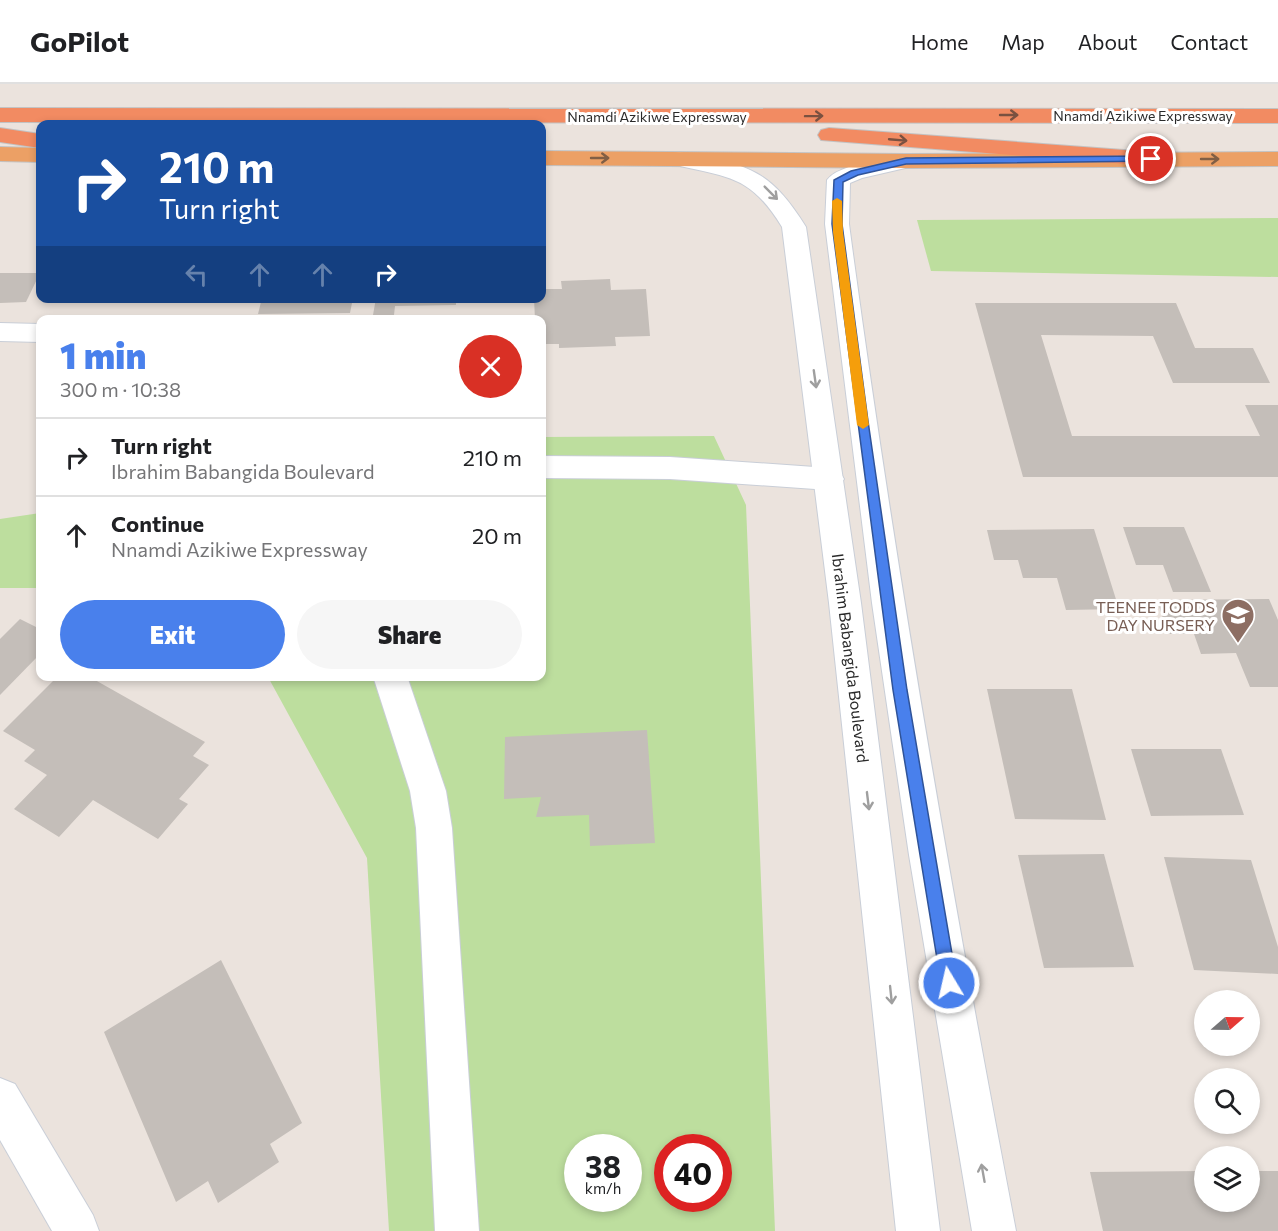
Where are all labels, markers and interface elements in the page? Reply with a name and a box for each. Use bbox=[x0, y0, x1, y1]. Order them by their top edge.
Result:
text: GoPilot bbox=[30, 24, 129, 58]
text: Home bbox=[911, 29, 968, 54]
text: Map bbox=[1001, 29, 1045, 54]
text: About bbox=[1078, 29, 1137, 54]
text: Contact bbox=[1170, 29, 1248, 54]
street label: Nnamdi Azikiwe Expressway bbox=[1053, 107, 1233, 124]
street label: Nnamdi Azikiwe Expressway bbox=[567, 108, 747, 125]
one-way arrow bbox=[999, 109, 1019, 121]
one-way arrow bbox=[804, 110, 824, 122]
pin bbox=[1125, 133, 1176, 184]
one-way arrow bbox=[887, 135, 907, 146]
text: 210 m bbox=[159, 140, 274, 192]
icon: arrive bbox=[1134, 142, 1167, 175]
icon: right bbox=[60, 144, 138, 222]
one-way arrow bbox=[589, 152, 609, 164]
one-way arrow bbox=[1199, 153, 1219, 165]
one-way arrow bbox=[764, 185, 778, 200]
text: Turn right bbox=[159, 192, 279, 225]
icon: left bbox=[180, 258, 213, 291]
icon: ahead bbox=[243, 258, 276, 291]
icon: ahead bbox=[306, 258, 339, 291]
icon: right bbox=[369, 258, 402, 291]
text: 1 min bbox=[60, 332, 146, 376]
button: close bbox=[459, 335, 522, 398]
one-way arrow bbox=[810, 368, 821, 388]
text: 300 m · 10:38 bbox=[60, 377, 181, 401]
text: Turn right bbox=[111, 432, 212, 459]
icon: right bbox=[60, 441, 93, 474]
text: 210 m bbox=[463, 444, 522, 471]
text: Ibrahim Babangida Boulevard bbox=[111, 459, 375, 483]
text: Continue bbox=[111, 510, 204, 537]
icon: ahead bbox=[60, 519, 93, 552]
text: 20 m bbox=[472, 522, 522, 549]
text: Nnamdi Azikiwe Expressway bbox=[111, 537, 368, 561]
street label: Ibrahim Babangida Boulevard bbox=[829, 552, 873, 764]
place label: TEENEE TODDS DAY NURSERY bbox=[1096, 597, 1216, 634]
school or university icon: TEENEE TODDS DAY NURSERY bbox=[1220, 597, 1256, 644]
button: Exit bbox=[60, 600, 285, 669]
button: Share bbox=[297, 600, 522, 669]
one-way arrow bbox=[863, 791, 874, 811]
position arrow bbox=[917, 951, 981, 1015]
one-way arrow bbox=[886, 984, 897, 1004]
north arrow bbox=[1194, 990, 1260, 1056]
map controls bbox=[1194, 990, 1260, 1212]
button: search bbox=[1194, 1068, 1260, 1134]
speed limit sign: 40 bbox=[654, 1134, 732, 1212]
button: layers bbox=[1194, 1146, 1260, 1212]
text: 38 bbox=[585, 1147, 621, 1184]
one-way arrow bbox=[978, 1164, 989, 1184]
text: km/h bbox=[585, 1179, 621, 1197]

